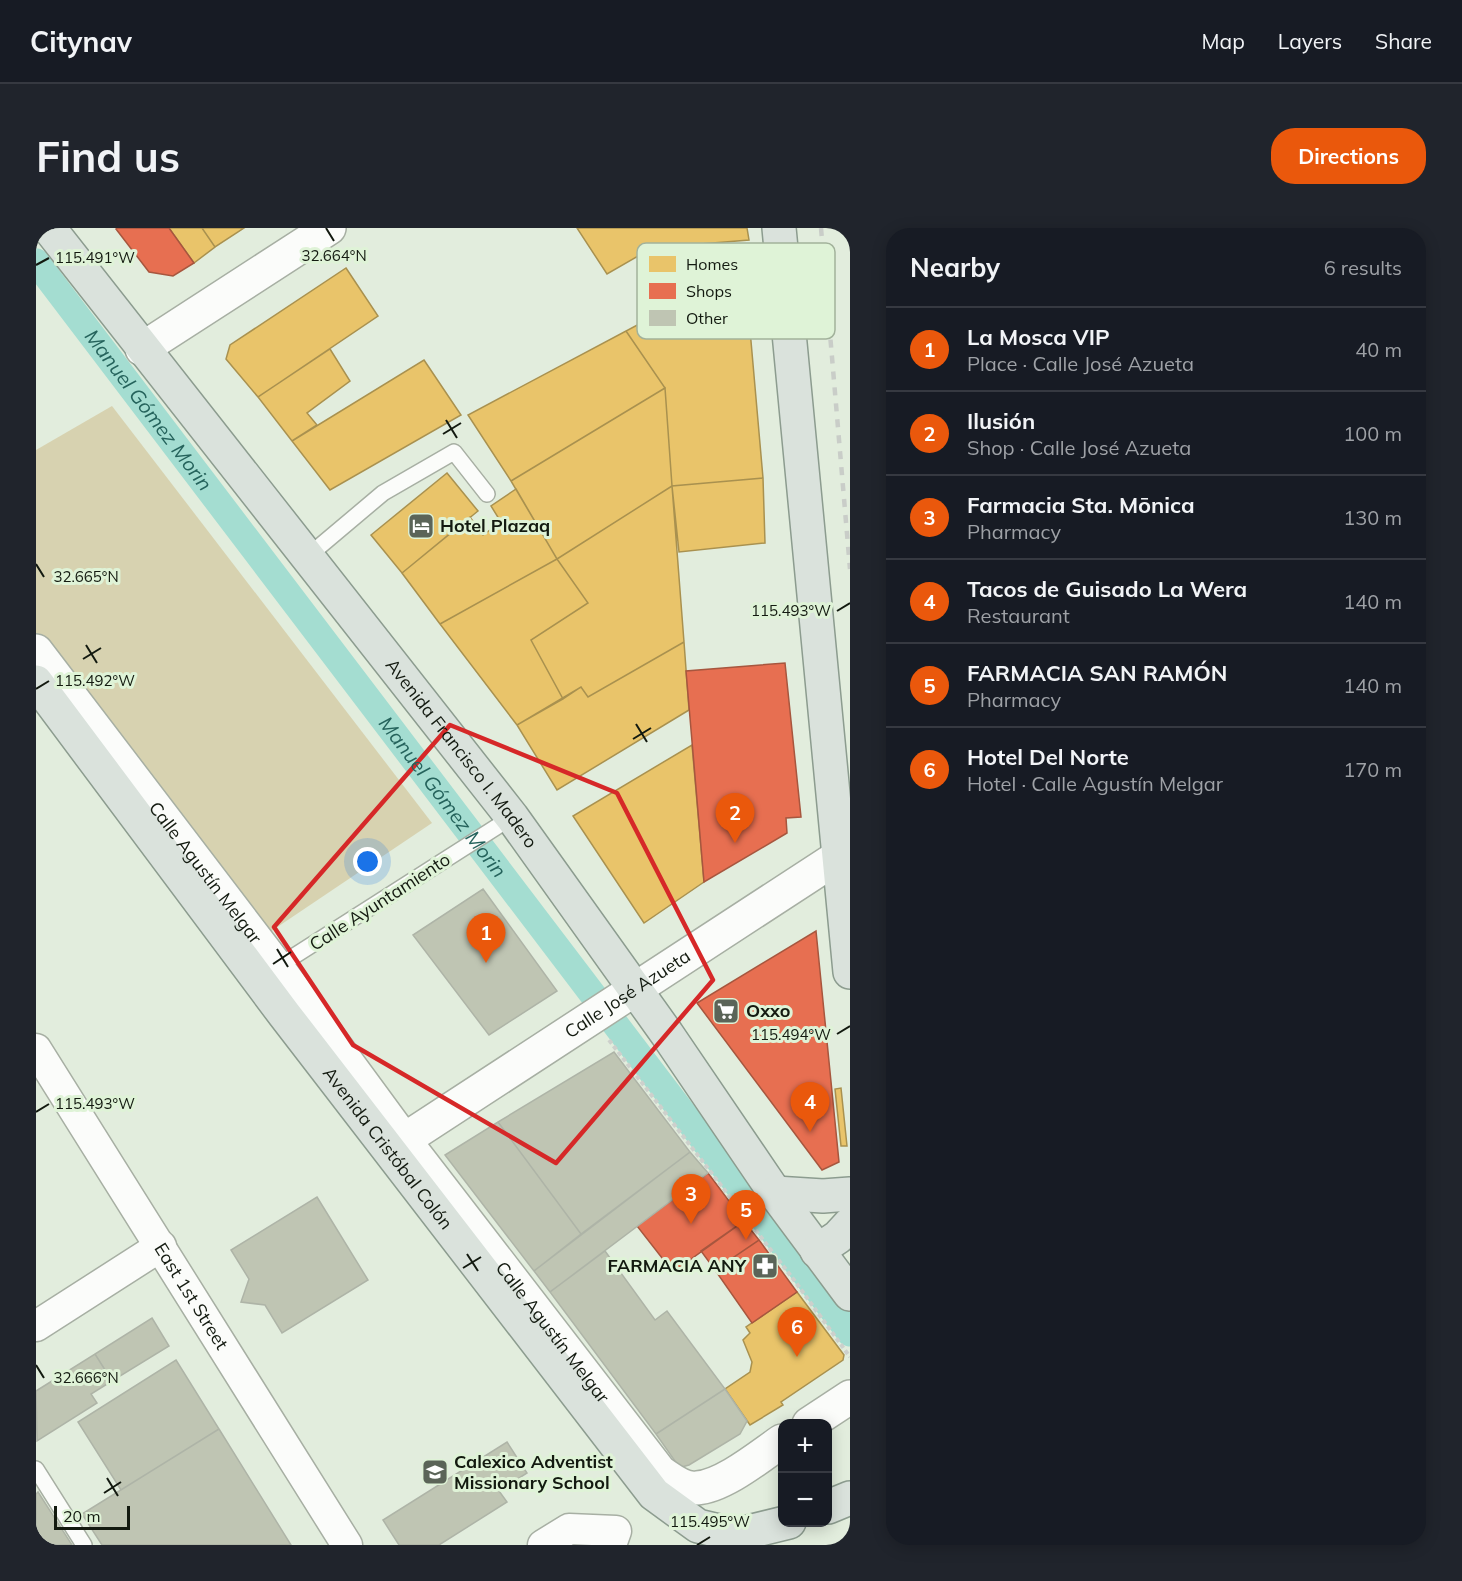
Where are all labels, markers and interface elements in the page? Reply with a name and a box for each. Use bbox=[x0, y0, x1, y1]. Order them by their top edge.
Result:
text: Citynav bbox=[30, 24, 132, 59]
text: Map bbox=[1202, 28, 1245, 54]
text: Layers bbox=[1278, 28, 1342, 54]
text: Share bbox=[1375, 28, 1432, 54]
button: Directions bbox=[1271, 128, 1426, 184]
text: Find us bbox=[36, 130, 180, 183]
legend bbox=[637, 243, 835, 339]
text: 32.664°N bbox=[301, 246, 367, 265]
text: 115.491°W bbox=[55, 248, 135, 267]
text: Nearby bbox=[910, 251, 1000, 284]
text: Homes bbox=[686, 254, 738, 274]
text: 6 results bbox=[1324, 255, 1402, 280]
text: Shops bbox=[686, 281, 732, 301]
text: Other bbox=[686, 308, 728, 328]
text: La Mosca VIP bbox=[967, 323, 1110, 351]
water label: Manuel Gómez Morin bbox=[80, 324, 218, 495]
text: 1 bbox=[924, 337, 936, 362]
text: 40 m bbox=[1355, 337, 1402, 362]
text: Place · Calle José Azueta bbox=[967, 351, 1194, 376]
text: Ilusión bbox=[967, 407, 1035, 435]
text: 2 bbox=[924, 421, 936, 446]
text: 100 m bbox=[1343, 421, 1402, 446]
text: Shop · Calle José Azueta bbox=[967, 435, 1191, 460]
text: Farmacia Sta. Mōnica bbox=[967, 491, 1195, 519]
text: 3 bbox=[924, 505, 936, 530]
text: 130 m bbox=[1343, 505, 1402, 530]
hotel icon: Hotel Plazaq bbox=[406, 511, 436, 541]
place label: Hotel Plazaq bbox=[440, 514, 550, 537]
text: Pharmacy bbox=[967, 519, 1061, 544]
text: 32.665°N bbox=[53, 567, 119, 586]
text: Tacos de Guisado La Wera bbox=[967, 575, 1247, 603]
text: 4 bbox=[924, 589, 936, 614]
text: 140 m bbox=[1343, 589, 1402, 614]
text: 115.493°W bbox=[751, 601, 831, 620]
text: Restaurant bbox=[967, 603, 1070, 628]
street label: Avenida Francisco I. Madero bbox=[381, 654, 543, 852]
text: FARMACIA SAN RAMÓN bbox=[967, 659, 1227, 687]
text: 115.492°W bbox=[55, 671, 135, 690]
text: 5 bbox=[924, 673, 936, 698]
text: 140 m bbox=[1343, 673, 1402, 698]
text: Pharmacy bbox=[967, 687, 1061, 712]
water label: Manuel Gómez Morin bbox=[374, 711, 512, 882]
text: Hotel Del Norte bbox=[967, 743, 1129, 771]
text: 6 bbox=[924, 757, 936, 782]
text: 170 m bbox=[1343, 757, 1402, 782]
text: Hotel · Calle Agustín Melgar bbox=[967, 771, 1223, 796]
pin: 2 bbox=[716, 794, 754, 843]
street label: Calle Agustín Melgar bbox=[144, 797, 267, 949]
your location bbox=[353, 847, 382, 876]
street label: Calle Ayuntamiento bbox=[305, 848, 454, 956]
pin: 1 bbox=[466, 914, 506, 963]
street label: Calle José Azueta bbox=[560, 944, 695, 1043]
supermarket icon: Oxxo bbox=[711, 996, 741, 1026]
place label: Oxxo bbox=[746, 999, 790, 1022]
text: 115.494°W bbox=[751, 1025, 831, 1044]
street label: Avenida Cristóbal Colón bbox=[318, 1062, 458, 1234]
pin: 4 bbox=[790, 1082, 830, 1132]
text: 115.493°W bbox=[55, 1094, 135, 1113]
pin: 3 bbox=[672, 1174, 710, 1224]
pin: 5 bbox=[726, 1190, 766, 1240]
street label: East 1st Street bbox=[149, 1238, 234, 1354]
pharmacy icon: FARMACIA ANY bbox=[750, 1251, 780, 1281]
place label: FARMACIA ANY bbox=[607, 1254, 747, 1277]
street label: Calle Agustín Melgar bbox=[491, 1257, 615, 1408]
pin: 6 bbox=[778, 1308, 816, 1357]
text: 32.666°N bbox=[53, 1368, 119, 1387]
map controls bbox=[778, 1419, 832, 1527]
button: + bbox=[778, 1419, 832, 1473]
place label: Calexico Adventist Missionary School bbox=[454, 1450, 613, 1494]
school or university icon: Calexico Adventist Missionary School bbox=[420, 1457, 450, 1487]
button: − bbox=[778, 1473, 832, 1527]
scale bar bbox=[54, 1503, 130, 1530]
text: 20 m bbox=[63, 1506, 100, 1526]
text: 115.495°W bbox=[670, 1512, 750, 1531]

